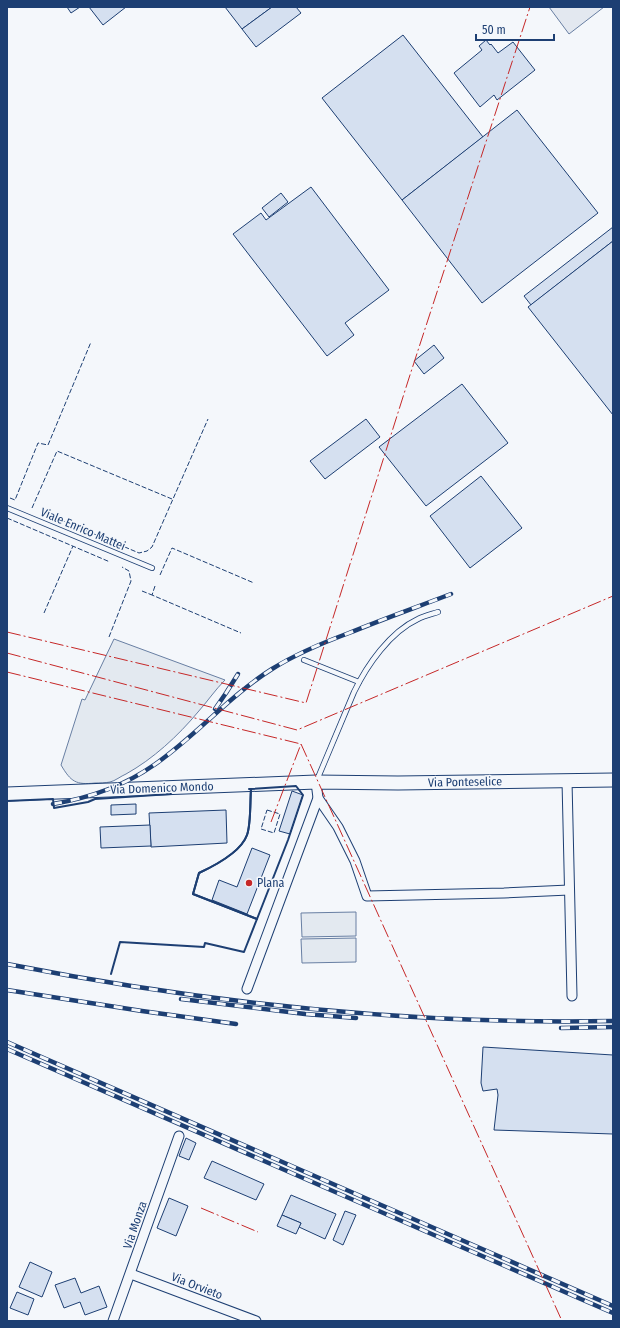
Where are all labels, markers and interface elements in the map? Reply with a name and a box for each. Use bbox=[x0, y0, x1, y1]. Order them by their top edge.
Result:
scale bar bbox=[476, 16, 554, 42]
text: 50 m bbox=[482, 23, 506, 37]
street label: Viale Enrico Mattei bbox=[38, 505, 128, 553]
street label: Via Ponteselice bbox=[428, 774, 502, 790]
street label: Via Domenico Mondo bbox=[110, 779, 214, 797]
place label: Plana bbox=[257, 876, 284, 890]
marker: Plana bbox=[244, 878, 254, 888]
street label: Via Monza bbox=[120, 1199, 150, 1251]
street label: Via Orvieto bbox=[169, 1270, 225, 1302]

